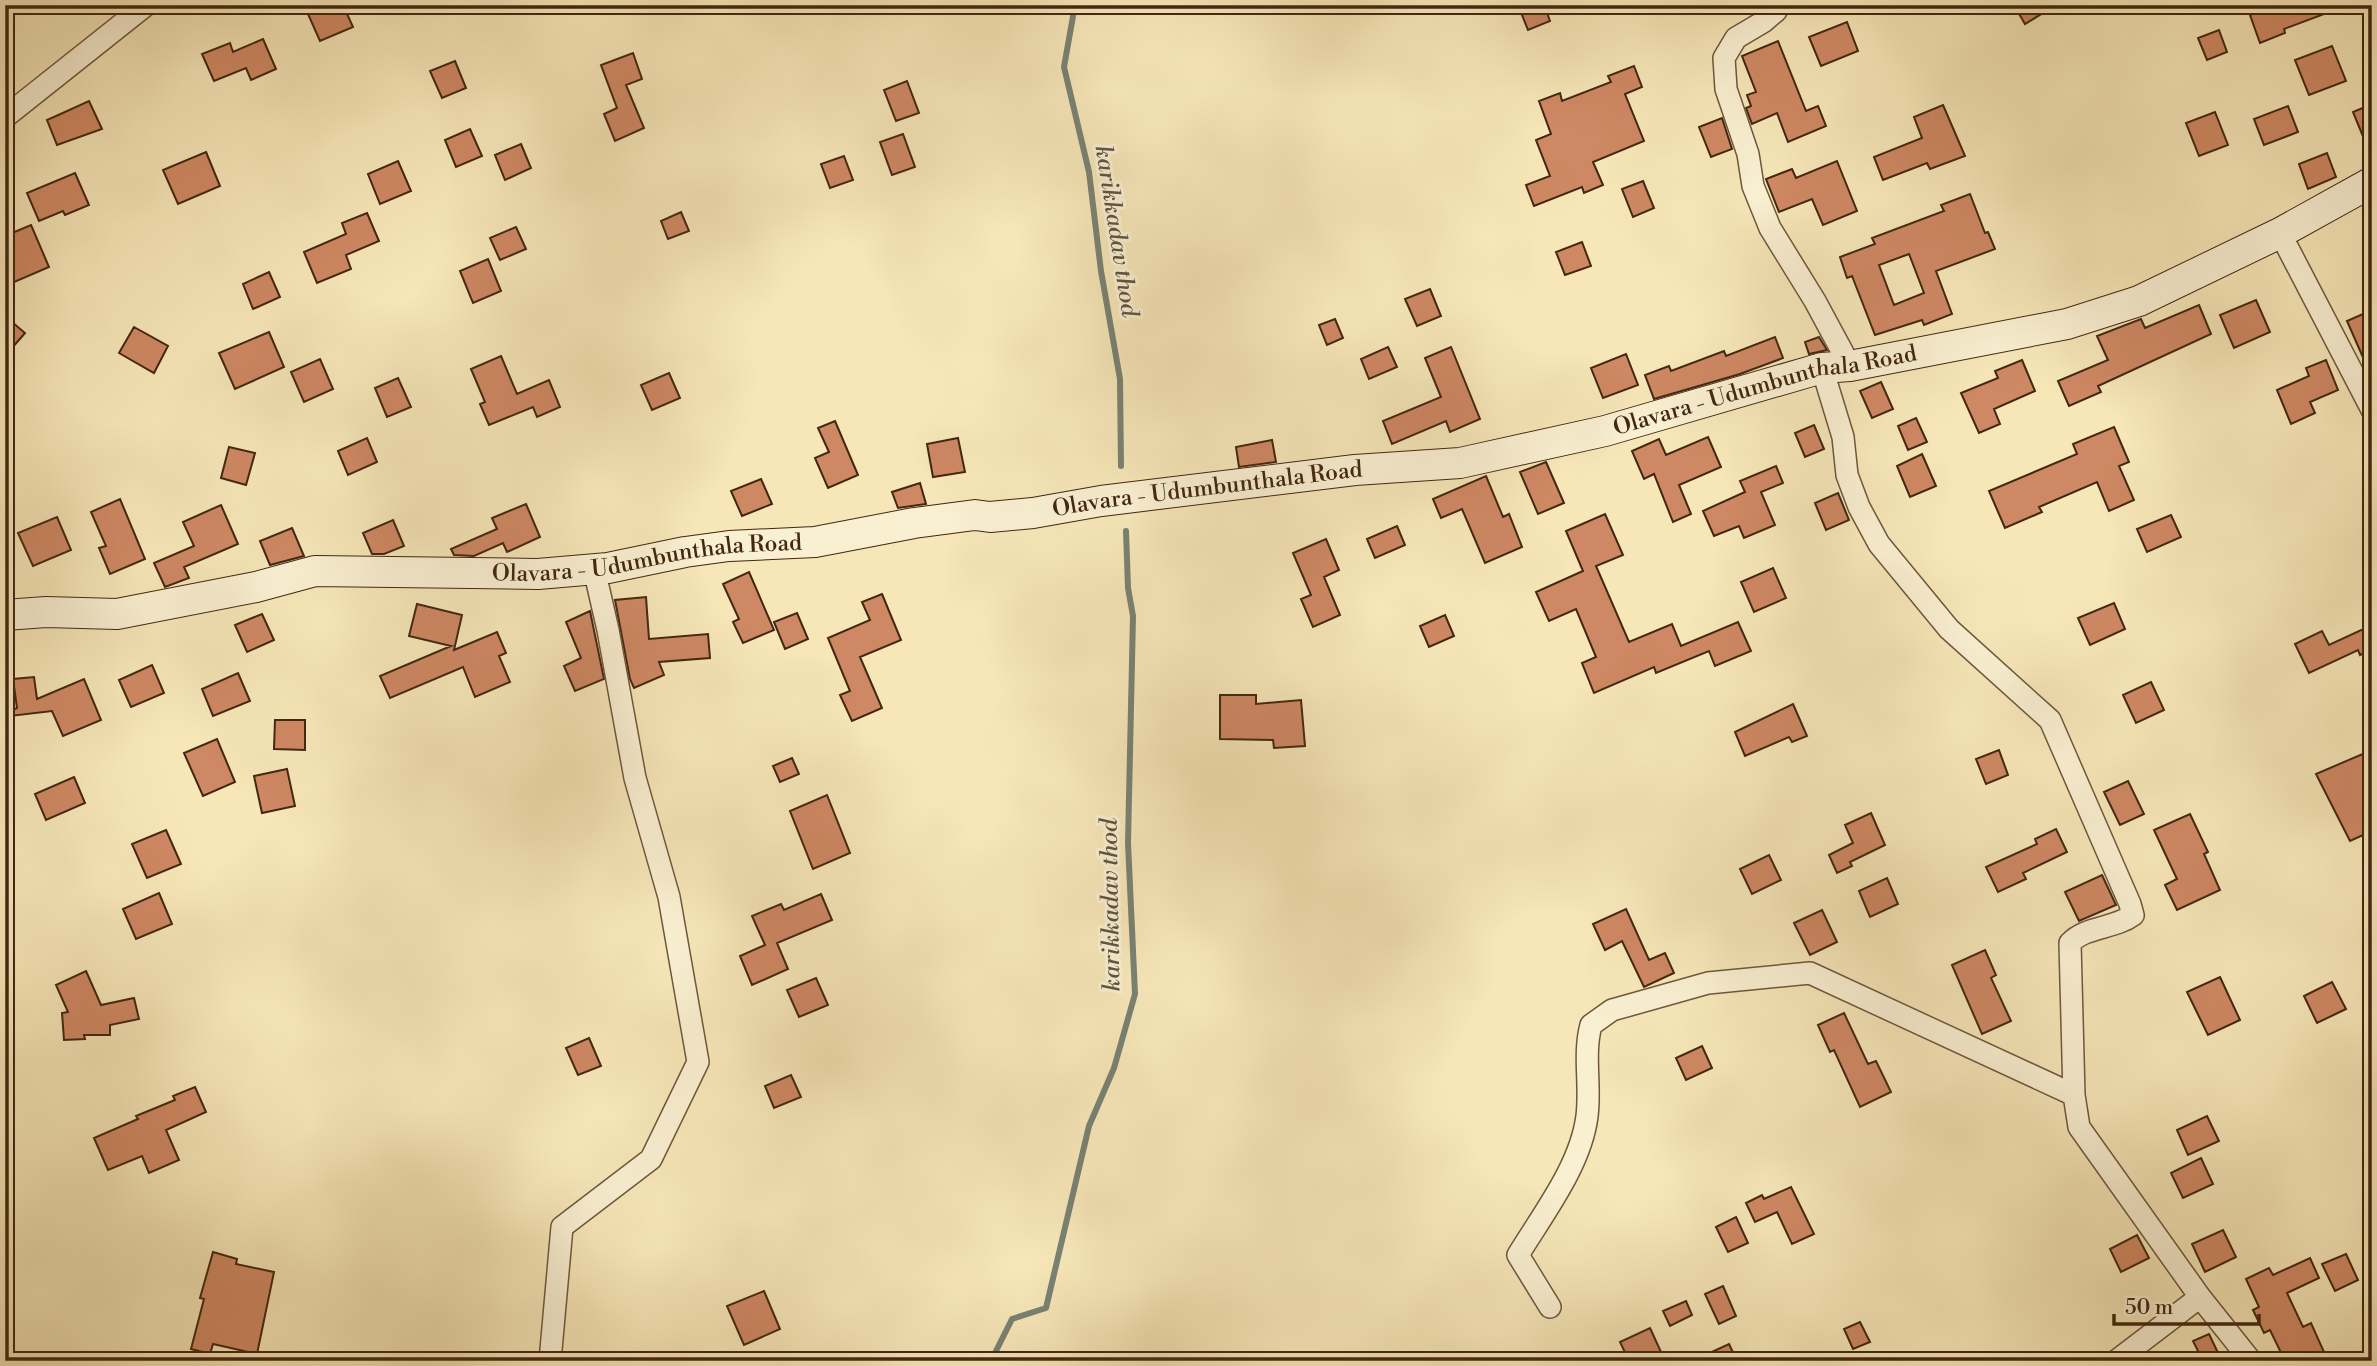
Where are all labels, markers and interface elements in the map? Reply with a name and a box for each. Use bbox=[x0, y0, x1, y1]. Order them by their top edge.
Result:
water label: karikkadav thod bbox=[1088, 143, 1145, 320]
street label: Olavara - Udumbunthala Road bbox=[1610, 339, 1919, 442]
street label: Olavara - Udumbunthala Road bbox=[1050, 456, 1363, 523]
street label: Olavara - Udumbunthala Road bbox=[492, 529, 803, 588]
water label: karikkadav thod bbox=[1094, 817, 1128, 992]
scale bar bbox=[2114, 1282, 2260, 1326]
text: 50 m bbox=[2125, 1295, 2173, 1321]

